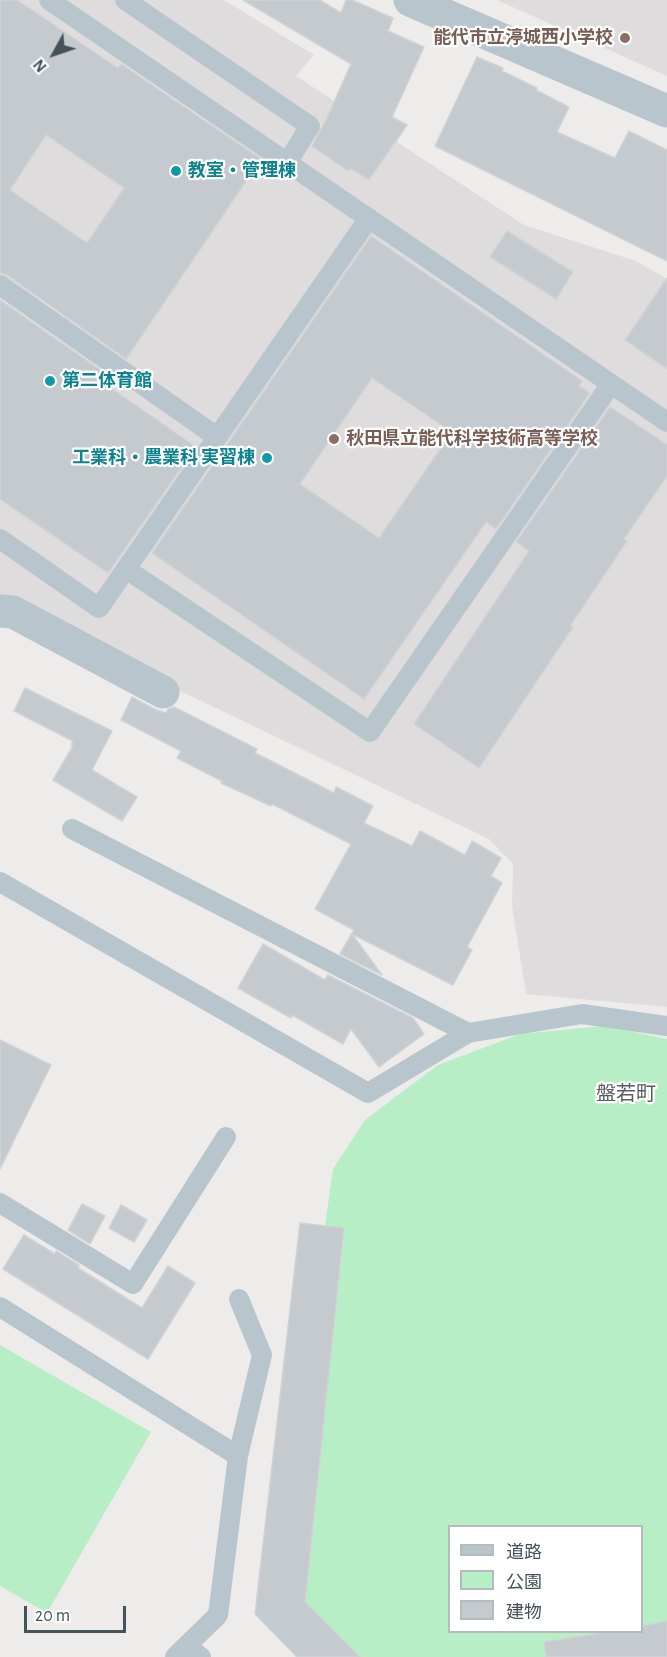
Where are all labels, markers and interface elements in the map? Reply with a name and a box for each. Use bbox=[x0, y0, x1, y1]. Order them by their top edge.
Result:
north arrow bbox=[24, 24, 84, 84]
place label: 能代市立渟城西小学校 bbox=[433, 27, 613, 49]
marker: 能代市立渟城西小学校 bbox=[618, 31, 632, 45]
text: N bbox=[31, 56, 50, 75]
place label: 教室・管理棟 bbox=[188, 160, 296, 182]
marker: 教室・管理棟 bbox=[169, 164, 183, 178]
place label: 第二体育館 bbox=[62, 370, 152, 392]
marker: 第二体育館 bbox=[43, 374, 57, 388]
place label: 秋田県立能代科学技術高等学校 bbox=[346, 428, 598, 450]
marker: 秋田県立能代科学技術高等学校 bbox=[327, 432, 341, 446]
place label: 工業科・農業科 実習棟 bbox=[72, 447, 255, 469]
marker: 工業科・農業科 実習棟 bbox=[260, 451, 274, 465]
district label: 盤若町 bbox=[596, 1082, 656, 1106]
legend bbox=[448, 1525, 643, 1633]
text: 道路 bbox=[506, 1544, 542, 1562]
text: 公園 bbox=[506, 1574, 542, 1592]
scale bar bbox=[27, 1594, 129, 1632]
text: 建物 bbox=[506, 1604, 542, 1622]
text: 20 m bbox=[35, 1607, 70, 1625]

